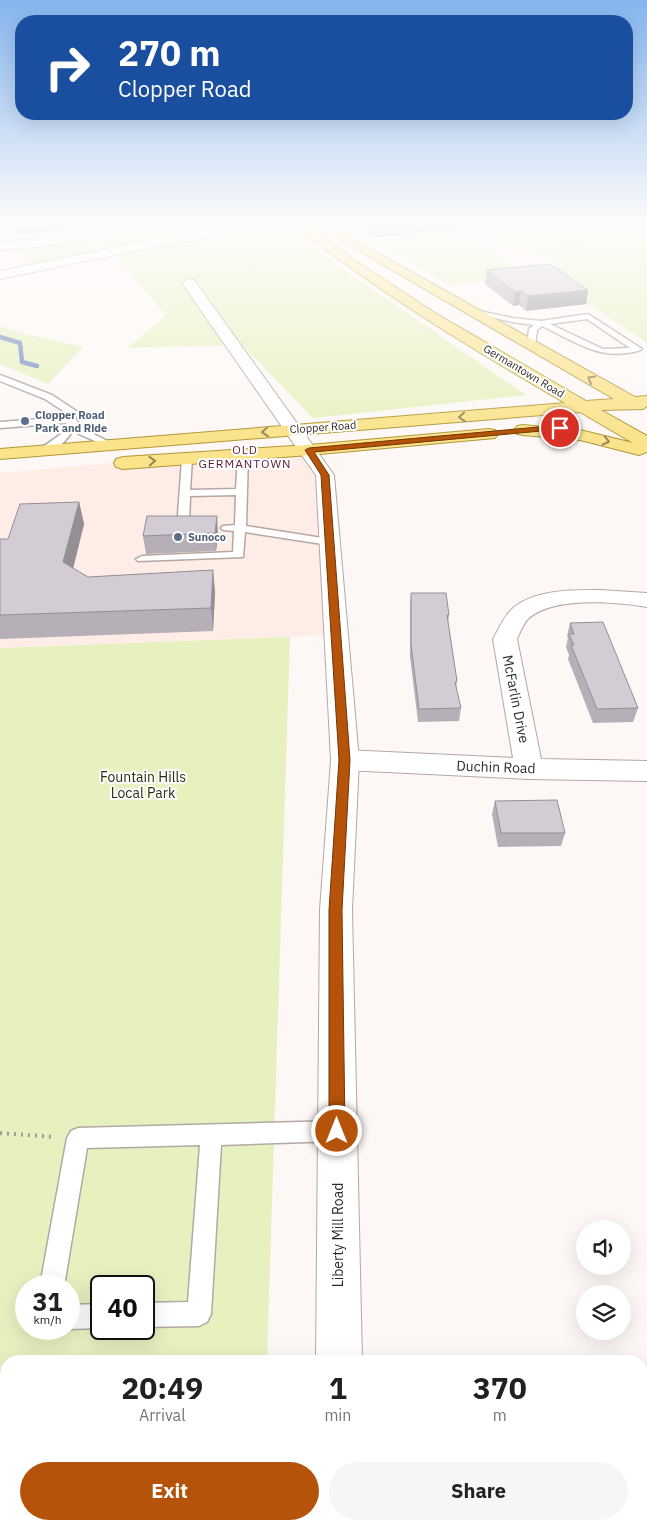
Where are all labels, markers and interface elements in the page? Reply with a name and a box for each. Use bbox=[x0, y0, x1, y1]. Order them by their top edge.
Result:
text: 270 m bbox=[118, 30, 221, 76]
icon: right bbox=[35, 35, 100, 100]
text: Clopper Road bbox=[118, 74, 251, 103]
street label: Germantown Road bbox=[481, 341, 567, 401]
one-way arrow bbox=[587, 375, 596, 385]
pin bbox=[539, 407, 581, 449]
place label: Clopper Road Park and Ride bbox=[35, 408, 107, 435]
one-way arrow bbox=[458, 411, 466, 422]
icon: arrive bbox=[546, 414, 574, 442]
marker: Clopper Road Park and Ride bbox=[19, 415, 31, 427]
street label: Clopper Road bbox=[289, 418, 357, 436]
one-way arrow bbox=[261, 426, 269, 437]
one-way arrow bbox=[601, 435, 610, 446]
district label: OLD GERMANTOWN bbox=[198, 442, 292, 471]
one-way arrow bbox=[148, 455, 156, 466]
place label: Sunoco bbox=[188, 530, 226, 544]
marker: Sunoco bbox=[172, 531, 184, 543]
street label: McFarlin Drive bbox=[499, 653, 533, 745]
street label: Duchin Road bbox=[456, 757, 536, 777]
park label: Fountain Hills Local Park bbox=[100, 768, 186, 802]
position arrow bbox=[310, 1104, 362, 1156]
street label: Liberty Mill Road bbox=[329, 1183, 347, 1287]
map controls bbox=[576, 1220, 631, 1340]
button: sound bbox=[576, 1220, 631, 1275]
speed limit sign: 40 bbox=[90, 1275, 155, 1340]
text: 31 bbox=[32, 1285, 63, 1318]
button: layers bbox=[576, 1285, 631, 1340]
text: km/h bbox=[33, 1312, 62, 1327]
text: 20:49 bbox=[121, 1368, 203, 1407]
text: 1 bbox=[329, 1368, 347, 1407]
text: 370 bbox=[473, 1368, 527, 1407]
text: Arrival bbox=[139, 1405, 186, 1425]
text: min bbox=[324, 1405, 351, 1425]
text: m bbox=[493, 1405, 507, 1425]
button: Exit bbox=[20, 1462, 319, 1520]
button: Share bbox=[329, 1462, 628, 1520]

